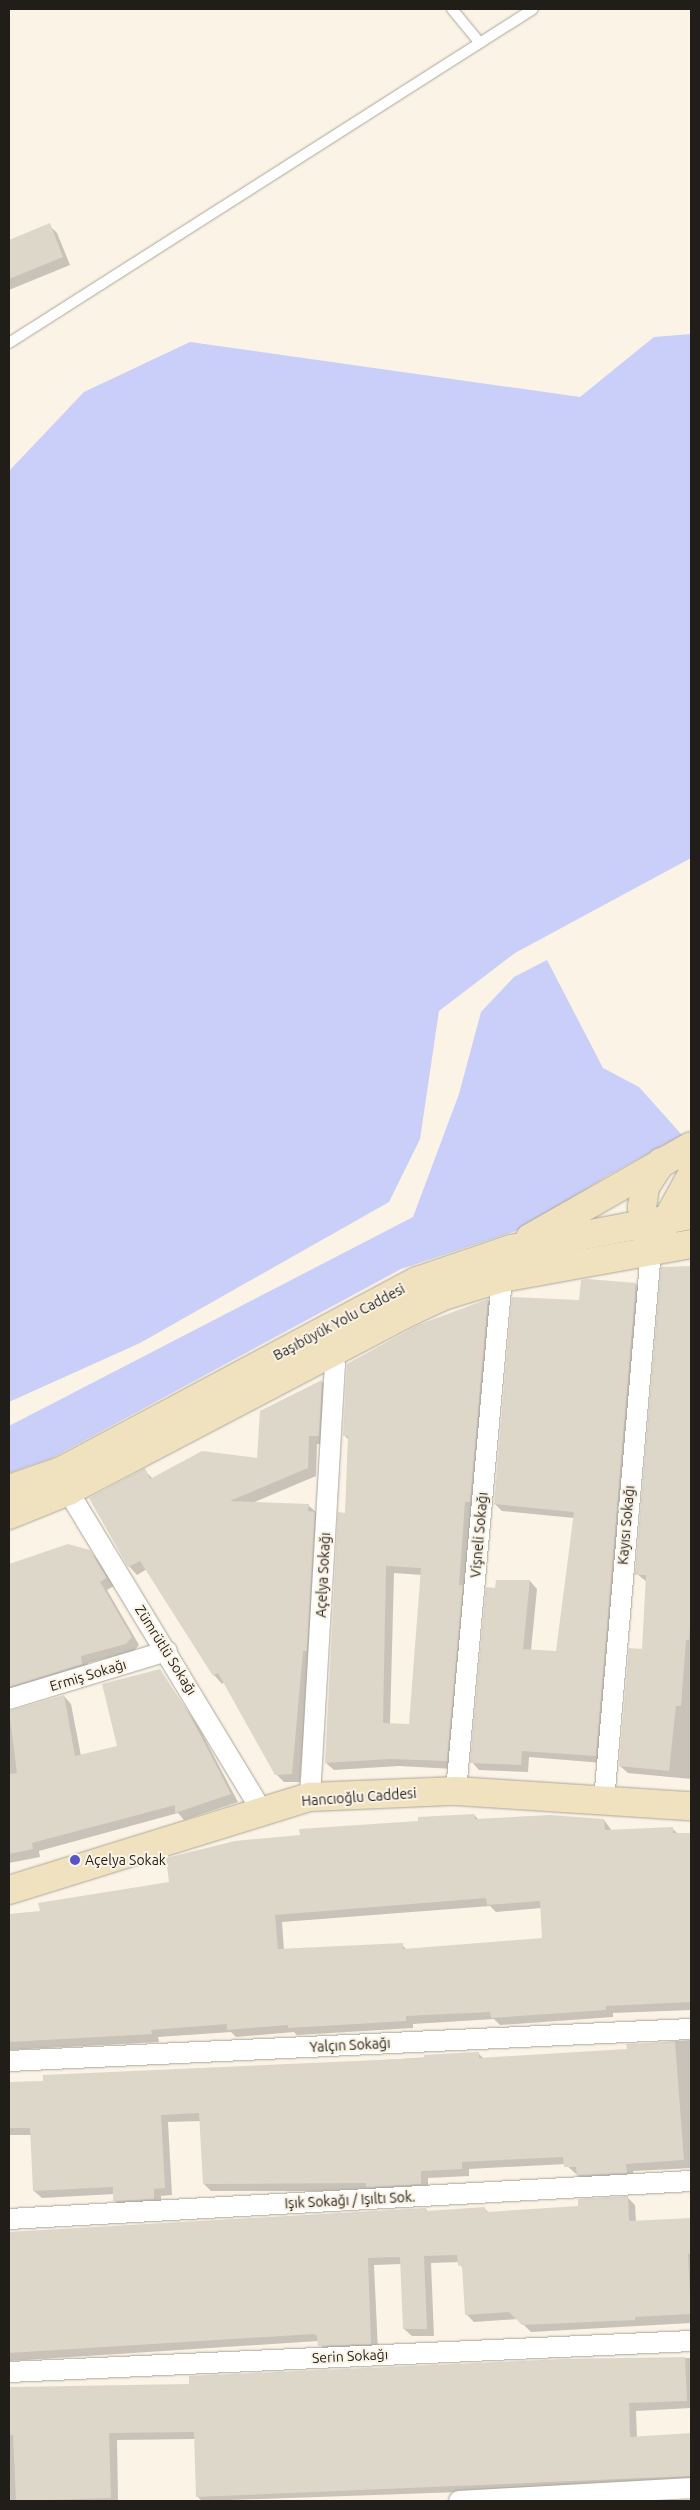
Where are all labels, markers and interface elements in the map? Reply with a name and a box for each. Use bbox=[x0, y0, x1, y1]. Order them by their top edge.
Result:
street label: Başıbüyük Yolu Caddesi bbox=[270, 1280, 408, 1364]
street label: Kayısı Sokağı bbox=[614, 1485, 638, 1565]
street label: Vişneli Sokağı bbox=[467, 1491, 491, 1579]
street label: Açelya Sokağı bbox=[312, 1532, 334, 1618]
street label: Zümrütlü Sokağı bbox=[132, 1602, 200, 1698]
street label: Ermiş Sokağı bbox=[48, 1655, 128, 1695]
street label: Hancıoğlu Caddesi bbox=[301, 1785, 417, 1809]
place label: Açelya Sokak bbox=[85, 1852, 166, 1868]
marker: Açelya Sokak bbox=[69, 1854, 81, 1866]
street label: Yalçın Sokağı bbox=[309, 2034, 391, 2056]
street label: Işık Sokağı / Işıltı Sok. bbox=[284, 2188, 416, 2212]
street label: Serin Sokağı bbox=[312, 2346, 388, 2366]

